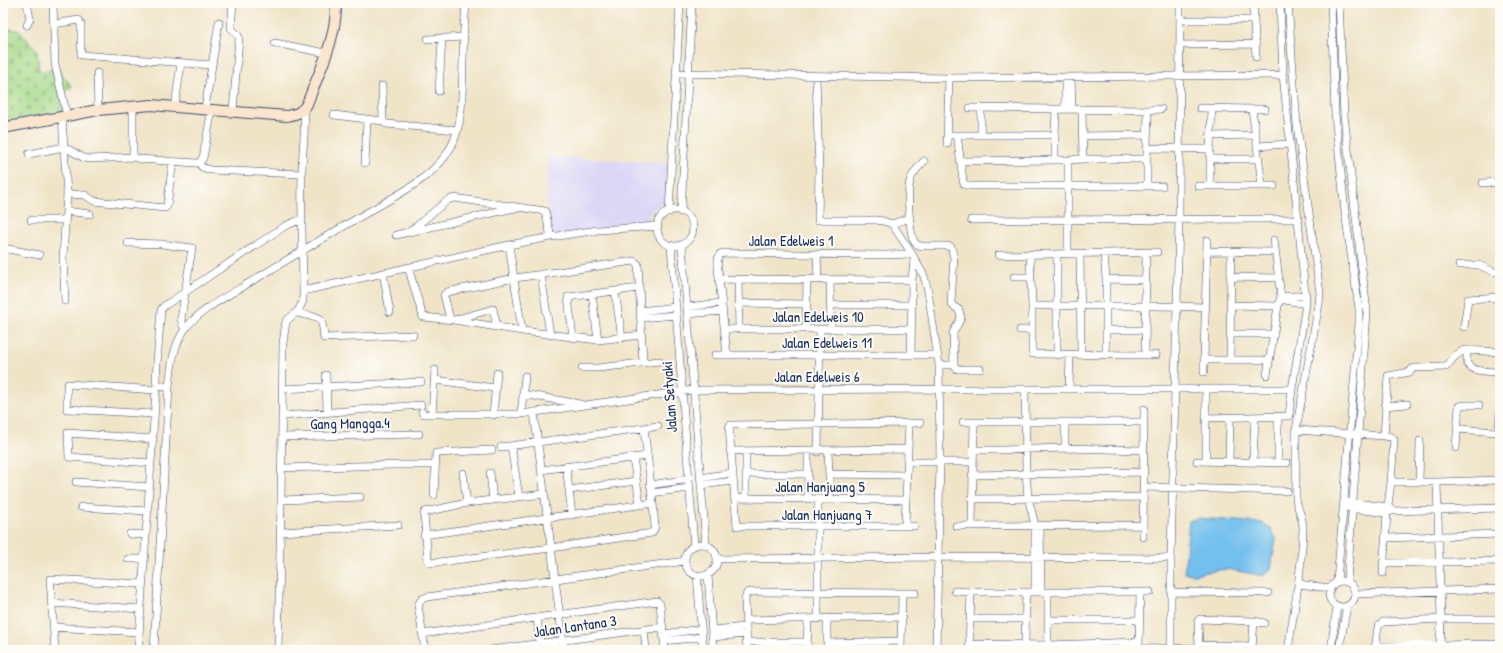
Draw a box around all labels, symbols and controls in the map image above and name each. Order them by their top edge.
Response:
street label: Jalan Edelweis 1 [749,230,833,251]
street label: Jalan Edelweis 10 [772,306,864,327]
street label: Jalan Edelweis 11 [782,332,872,353]
street label: Jalan Setyaki [656,361,682,433]
street label: Jalan Edelweis 6 [774,366,860,387]
street label: Gang Mangga.4 [310,412,390,434]
street label: Jalan Hanjuang 5 [775,476,866,497]
street label: Jalan Hanjuang 7 [782,504,872,525]
street label: Jalan Lantana 3 [532,610,618,642]

